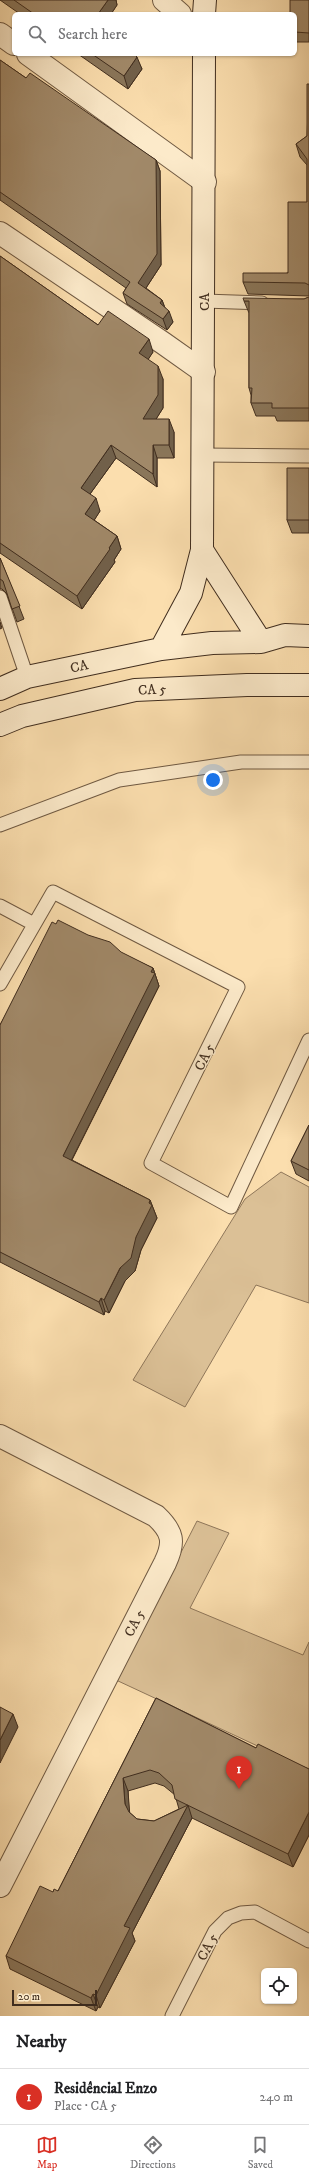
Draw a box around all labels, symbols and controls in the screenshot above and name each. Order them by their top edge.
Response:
search box [12,12,297,56]
icon: search [26,23,48,45]
text: Search here [58,25,127,44]
street label: CA [196,292,214,311]
street label: CA [68,656,91,678]
street label: CA 5 [138,680,167,700]
your location [203,770,223,790]
street label: CA 5 [191,1041,219,1074]
street label: CA 5 [120,1607,149,1640]
pin: 1 [226,1756,252,1789]
street label: CA 5 [193,1931,222,1964]
map controls [261,1968,297,2004]
button: locate [261,1968,297,2004]
scale bar [12,1988,97,2007]
text: 20 m [18,1990,40,2004]
text: Nearby [16,2031,66,2053]
text: Residêncial Enzo [54,2079,157,2098]
text: 1 [27,2089,31,2105]
text: 240 m [260,2089,293,2105]
text: Place · CA 5 [54,2098,117,2114]
tab: Map [36,2134,58,2172]
tab: Directions [130,2134,176,2172]
tab: Saved [248,2134,273,2172]

